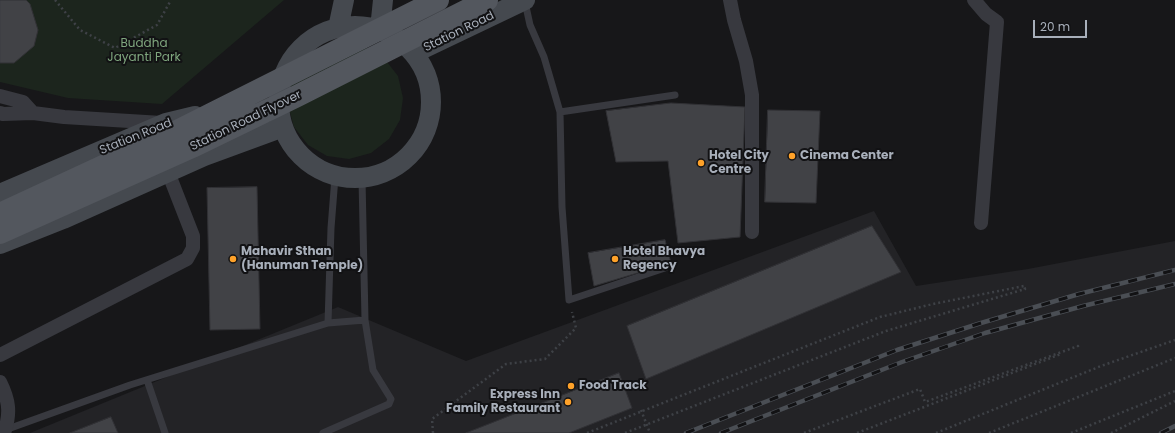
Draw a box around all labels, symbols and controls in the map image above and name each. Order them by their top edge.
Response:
street label: Station Road [421,9,497,55]
scale bar [1035,12,1089,38]
text: 20 m [1040,18,1070,35]
park label: Buddha Jayanti Park [107,37,181,65]
street label: Station Road Flyover [188,88,304,154]
street label: Station Road [98,116,174,158]
place label: Hotel City Centre [709,149,769,177]
place label: Cinema Center [800,149,894,163]
marker: Cinema Center [787,151,797,161]
marker: Hotel City Centre [696,158,706,168]
place label: Mahavir Sthan (Hanuman Temple) [241,245,363,273]
place label: Hotel Bhavya Regency [623,245,705,273]
marker: Mahavir Sthan (Hanuman Temple) [228,254,238,264]
marker: Hotel Bhavya Regency [610,254,620,264]
place label: Food Track [579,379,647,393]
marker: Food Track [566,381,576,391]
place label: Express Inn Family Restaurant [446,388,560,416]
marker: Express Inn Family Restaurant [563,397,573,407]

